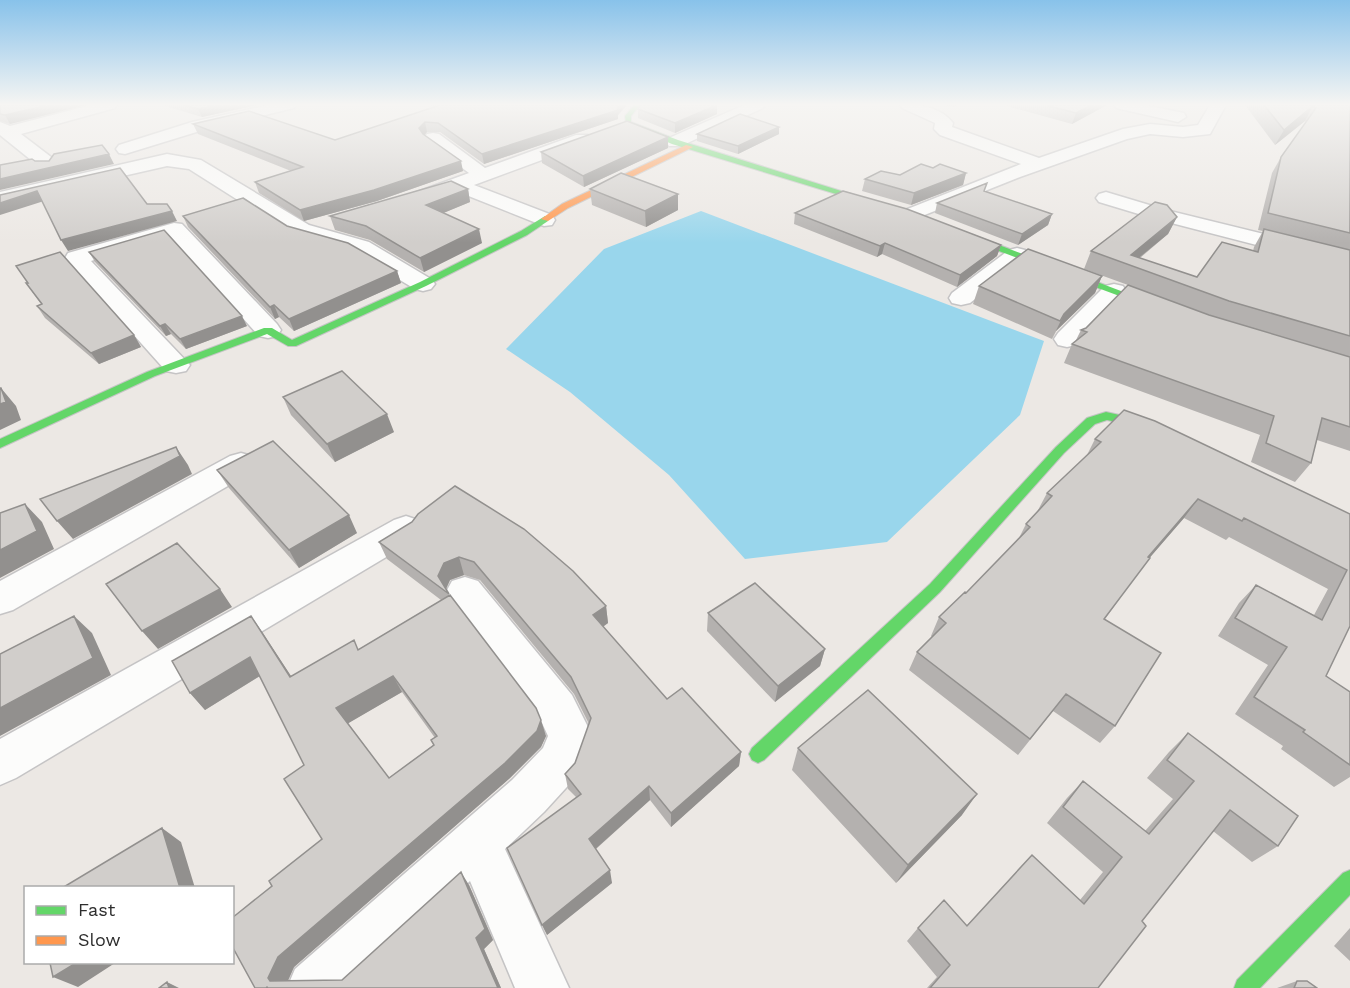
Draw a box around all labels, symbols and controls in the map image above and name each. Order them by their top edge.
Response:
legend [24,886,234,964]
text: Fast [78,899,116,920]
text: Slow [78,929,121,950]

